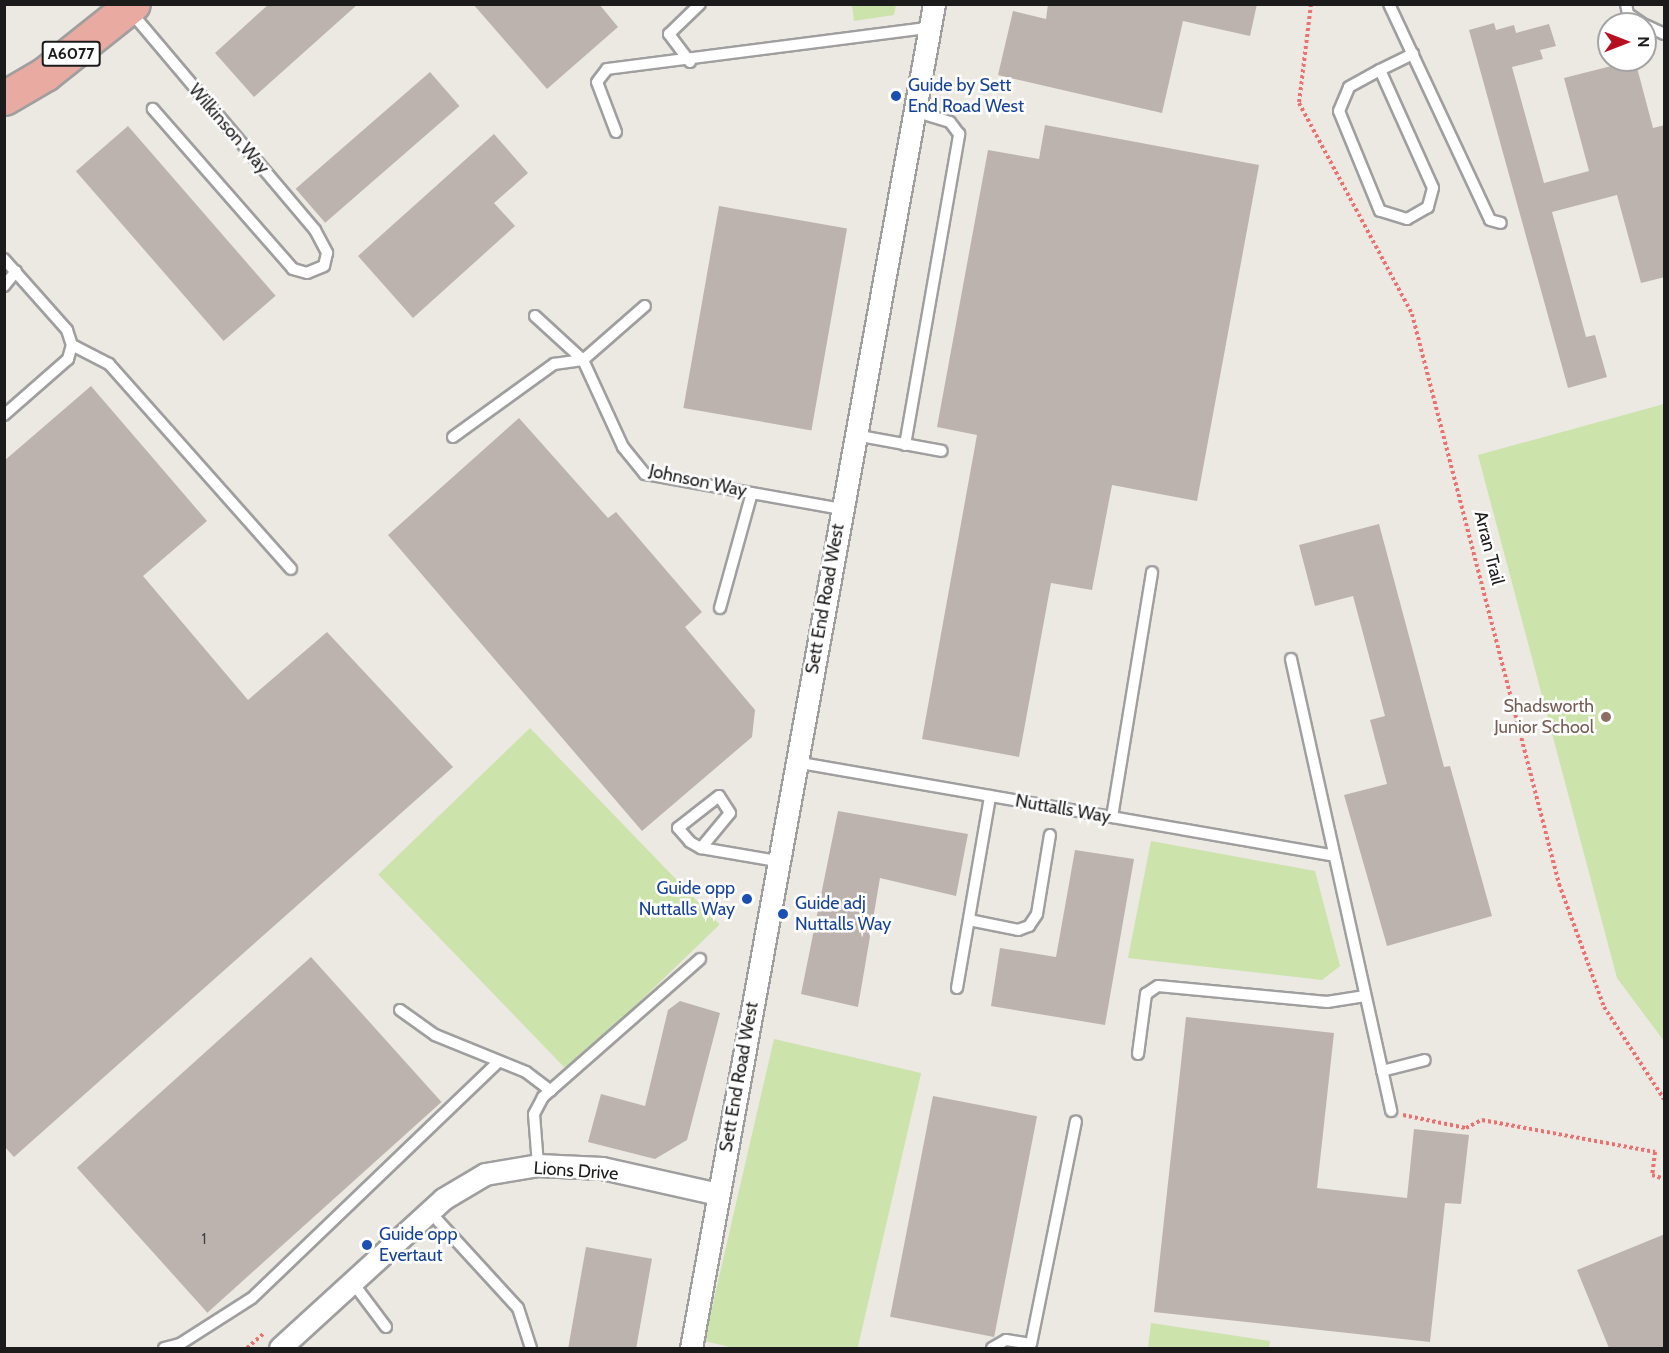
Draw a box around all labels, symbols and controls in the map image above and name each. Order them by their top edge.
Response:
north arrow [1597,12,1657,72]
text: N [1634,36,1653,48]
road number: A6077 [41,41,101,67]
place label: Guide by Sett End Road West [908,75,1024,118]
street label: Wilkinson Way [184,80,274,178]
marker: Guide by Sett End Road West [889,89,903,103]
street label: Johnson Way [647,460,749,502]
street label: Arran Trail [1469,509,1509,587]
street label: Sett End Road West [801,522,849,676]
place label: Shadsworth Junior School [1494,696,1594,738]
marker: Shadsworth Junior School [1599,710,1613,724]
street label: Nuttalls Way [1014,790,1112,828]
place label: Guide opp Nuttalls Way [639,878,735,920]
marker: Guide opp Nuttalls Way [740,892,754,906]
place label: Guide adj Nuttalls Way [795,893,891,936]
marker: Guide adj Nuttalls Way [776,907,790,921]
street label: Sett End Road West [715,1000,763,1154]
street label: Lions Drive [533,1157,619,1185]
place label: Guide opp Evertaut [379,1224,457,1266]
house number: 1 [202,1231,206,1249]
marker: Guide opp Evertaut [360,1238,374,1252]

